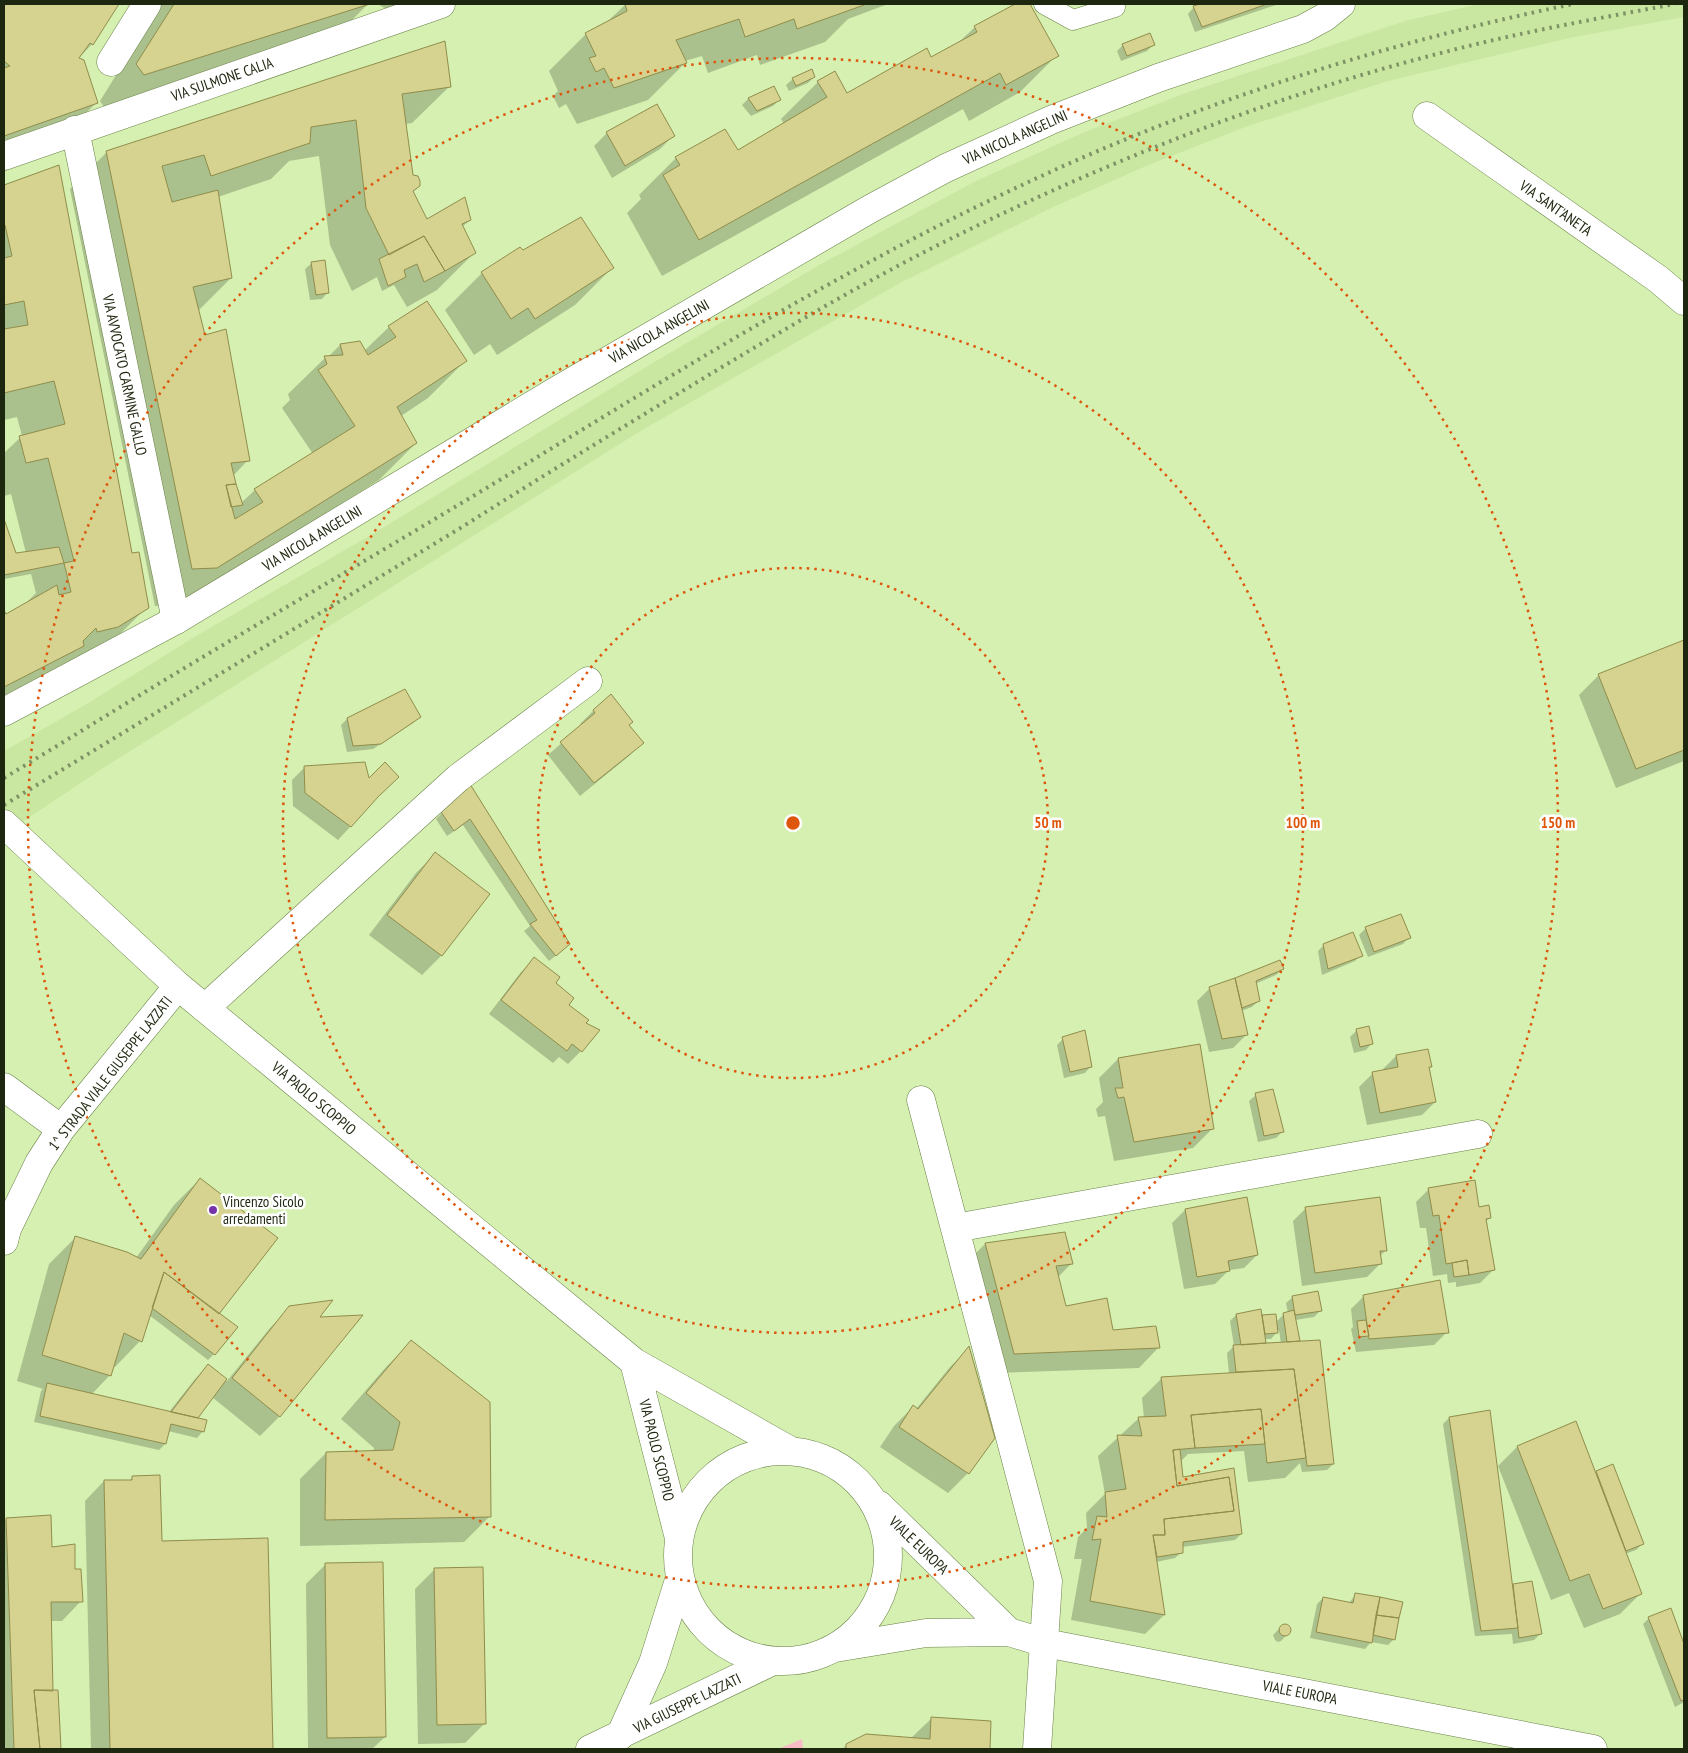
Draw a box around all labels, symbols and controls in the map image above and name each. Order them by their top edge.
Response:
street label: VIA SULMONE CALIA [168,52,276,106]
street label: VIA NICOLA ANGELINI [959,105,1070,169]
street label: VIA SANT'ANETA [1515,175,1597,240]
street label: VIA AVVOCATO CARMINE GALLO [98,292,151,457]
street label: VIA NICOLA ANGELINI [605,295,712,368]
street label: VIA NICOLA ANGELINI [258,501,365,576]
text: 50 m [1034,813,1062,832]
text: 100 m [1286,813,1320,832]
text: 150 m [1541,813,1575,832]
centre of rings [784,814,802,832]
street label: 1^ STRADA VIALE GIUSEPPE LAZZATI [44,992,176,1154]
street label: VIA PAOLO SCOPPIO [267,1057,360,1139]
place label: Vincenzo Sicolo arredamenti [222,1192,304,1228]
marker: Vincenzo Sicolo arredamenti [207,1204,219,1216]
street label: VIA PAOLO SCOPPIO [635,1396,679,1503]
street label: VIALE EUROPA [884,1511,953,1579]
street label: VIA GIUSEPPE LAZZATI [629,1669,744,1738]
street label: VIALE EUROPA [1260,1675,1340,1709]

